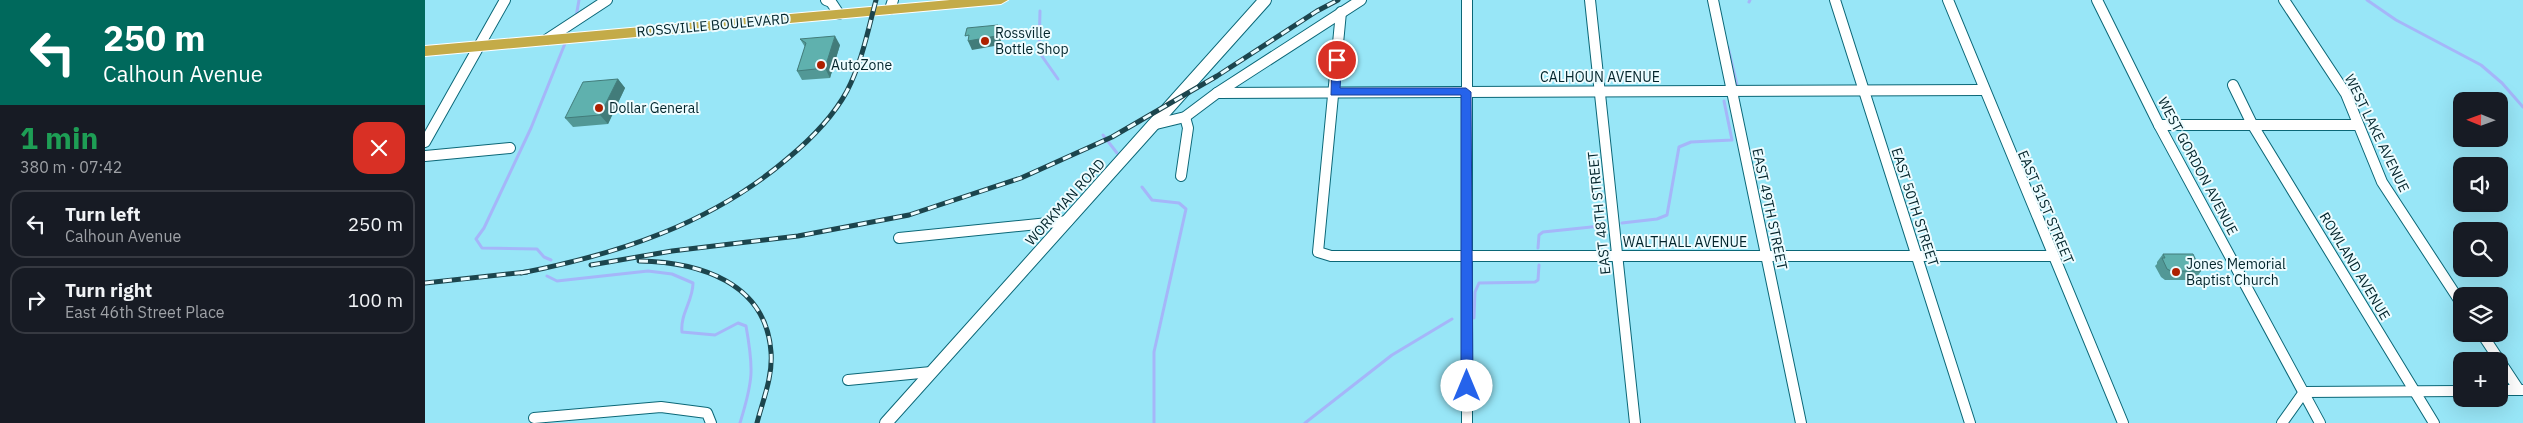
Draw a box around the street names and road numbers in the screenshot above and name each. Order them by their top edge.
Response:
street label: ROSSVILLE BOULEVARD [636,9,790,41]
street label: CALHOUN AVENUE [1540,68,1660,86]
street label: WEST LAKE AVENUE [2341,71,2413,195]
street label: WEST GORDON AVENUE [2154,94,2242,238]
street label: EAST 50TH STREET [1887,145,1943,269]
street label: EAST 49TH STREET [1748,147,1792,271]
street label: EAST 51ST STREET [2014,147,2078,267]
street label: EAST 48TH STREET [1584,151,1614,275]
street label: WORKMAN ROAD [1021,155,1109,249]
street label: ROWLAND AVENUE [2316,209,2394,323]
street label: WALTHALL AVENUE [1623,233,1747,251]

